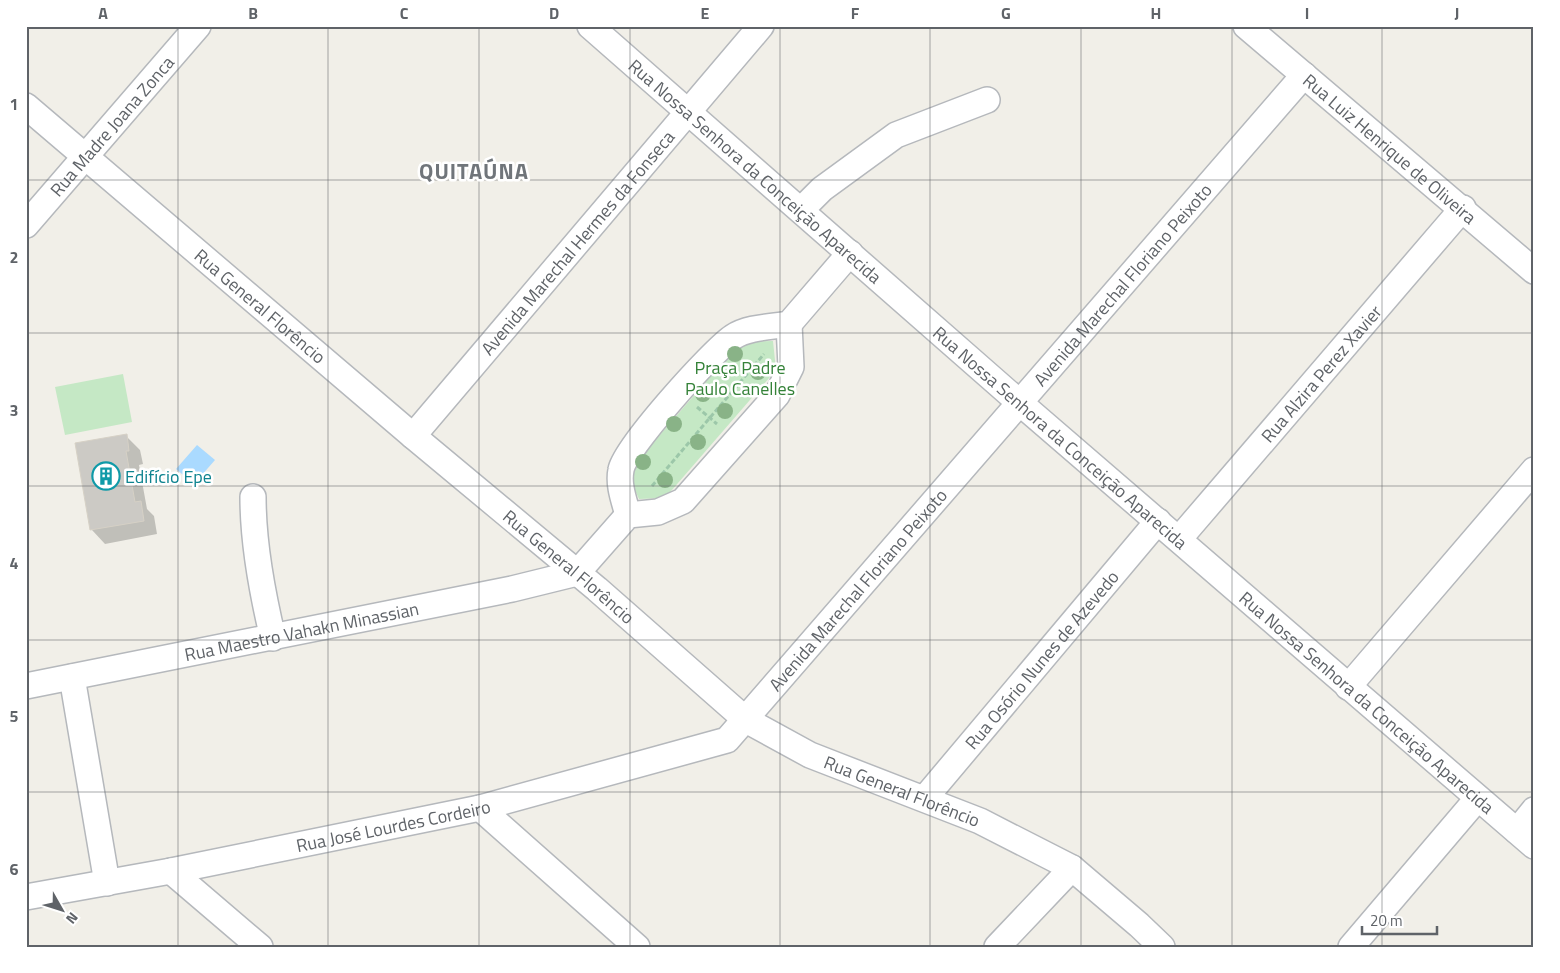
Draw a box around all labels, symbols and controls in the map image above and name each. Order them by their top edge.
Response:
text: A [98,1,108,25]
text: B [248,1,258,25]
text: C [400,1,409,25]
text: D [549,1,559,25]
text: E [701,1,710,25]
text: F [851,1,860,25]
text: G [1001,1,1011,25]
text: H [1151,1,1161,25]
text: I [1305,1,1309,25]
text: J [1455,1,1459,25]
street label: Rua Madre Joana Zonca [43,50,180,202]
street label: Rua Nossa Senhora da Conceição Aparecida [623,52,888,290]
street label: Rua Luiz Henrique de Oliveira [1297,67,1483,230]
text: 1 [10,92,18,116]
street label: Avenida Marechal Hermes da Fonseca [474,124,681,361]
district label: QUITAÚNA [419,154,529,188]
street label: Avenida Marechal Floriano Peixoto [1027,177,1218,392]
street label: Rua General Florêncio [189,242,332,370]
text: 2 [10,245,18,269]
street label: Rua Alzira Perez Xavier [1254,299,1388,448]
street label: Rua Nossa Senhora da Conceição Aparecida [927,319,1194,555]
park label: Praça Padre Paulo Canelles [685,354,795,402]
text: 3 [10,398,18,422]
building icon: Edifício Epe [91,461,121,491]
place label: Edifício Epe [125,463,212,490]
street label: Avenida Marechal Floriano Peixoto [762,482,953,697]
street label: Rua General Florêncio [497,503,641,630]
text: 4 [10,551,19,575]
street label: Rua Osório Nunes de Azevedo [958,564,1125,755]
street label: Rua Nossa Senhora da Conceição Aparecida [1234,584,1501,820]
street label: Rua Maestro Vahakn Minassian [182,594,421,668]
text: 5 [10,704,19,728]
street label: Rua General Florêncio [820,748,984,833]
street label: Rua José Lourdes Cordeiro [294,792,493,859]
text: 6 [10,857,19,881]
north arrow [38,886,88,936]
scale bar [1362,903,1438,935]
text: N [61,908,84,929]
text: 20 m [1370,909,1403,932]

